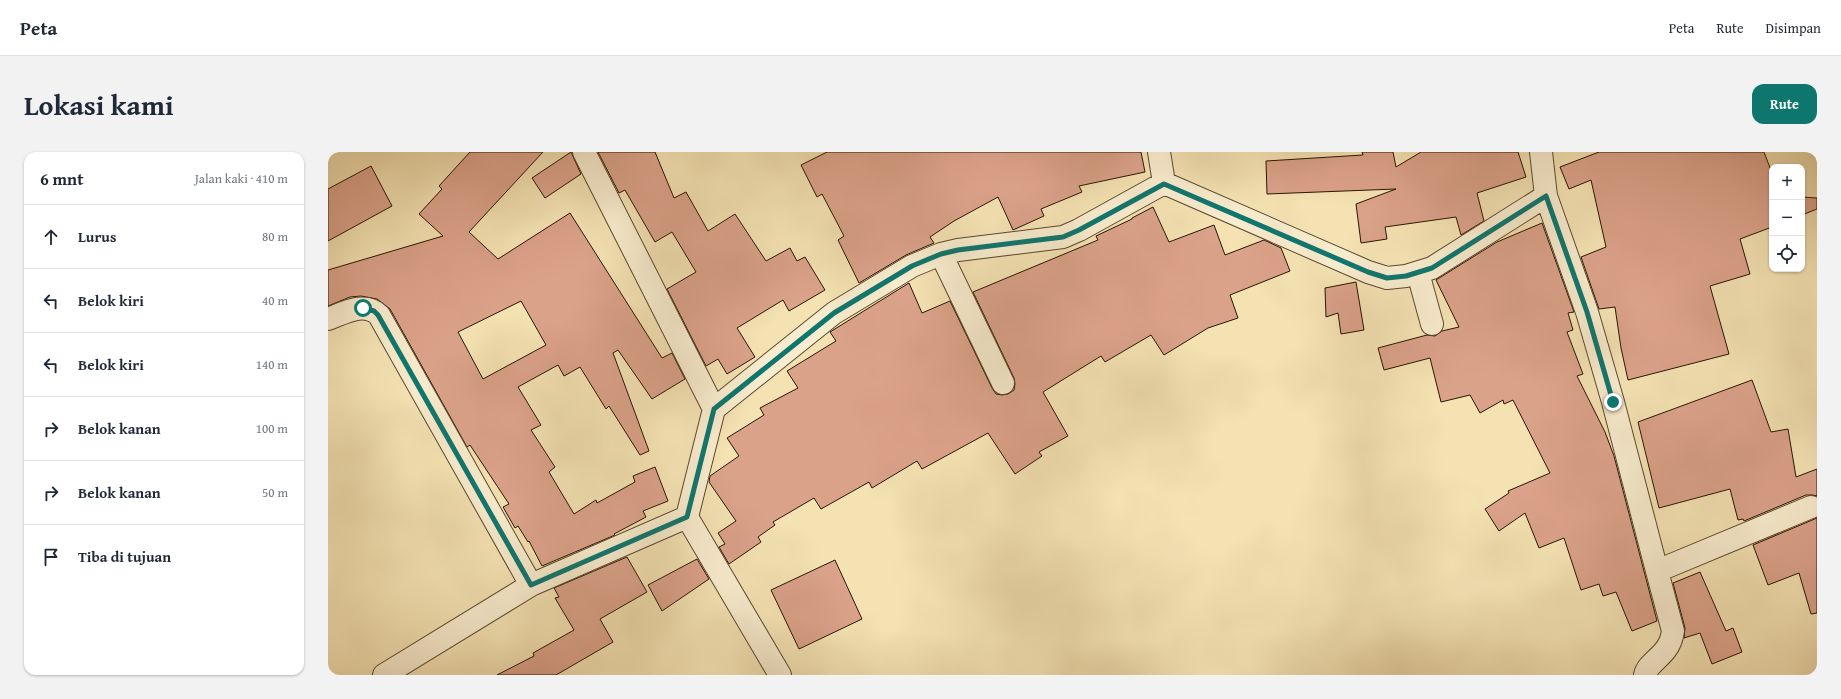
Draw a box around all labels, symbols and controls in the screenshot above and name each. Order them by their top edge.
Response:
text: Peta [20,14,57,42]
text: Peta [1669,18,1694,38]
text: Rute [1716,18,1744,38]
text: Disimpan [1766,18,1821,38]
text: Lokasi kami [24,84,174,125]
button: Rute [1752,84,1817,124]
map controls [1769,164,1805,272]
button: + [1769,164,1805,200]
text: 6 mnt [40,166,84,191]
text: Jalan kaki · 410 m [195,169,288,188]
button: − [1769,200,1805,236]
icon: ahead [40,226,62,248]
text: Lurus [78,226,116,247]
text: 80 m [262,227,288,246]
button: locate [1769,236,1805,272]
icon: left [40,290,62,312]
text: Belok kiri [78,290,144,311]
text: 40 m [262,291,288,310]
route start [354,299,372,317]
icon: left [40,354,62,376]
text: Belok kiri [78,354,144,375]
text: 140 m [256,355,288,374]
route end [1604,393,1622,411]
icon: right [40,418,62,440]
text: Belok kanan [78,418,161,439]
text: 100 m [256,419,288,438]
icon: right [40,482,62,504]
text: Belok kanan [78,482,161,503]
text: 50 m [262,483,288,502]
icon: arrive [40,546,62,568]
text: Tiba di tujuan [78,546,171,567]

